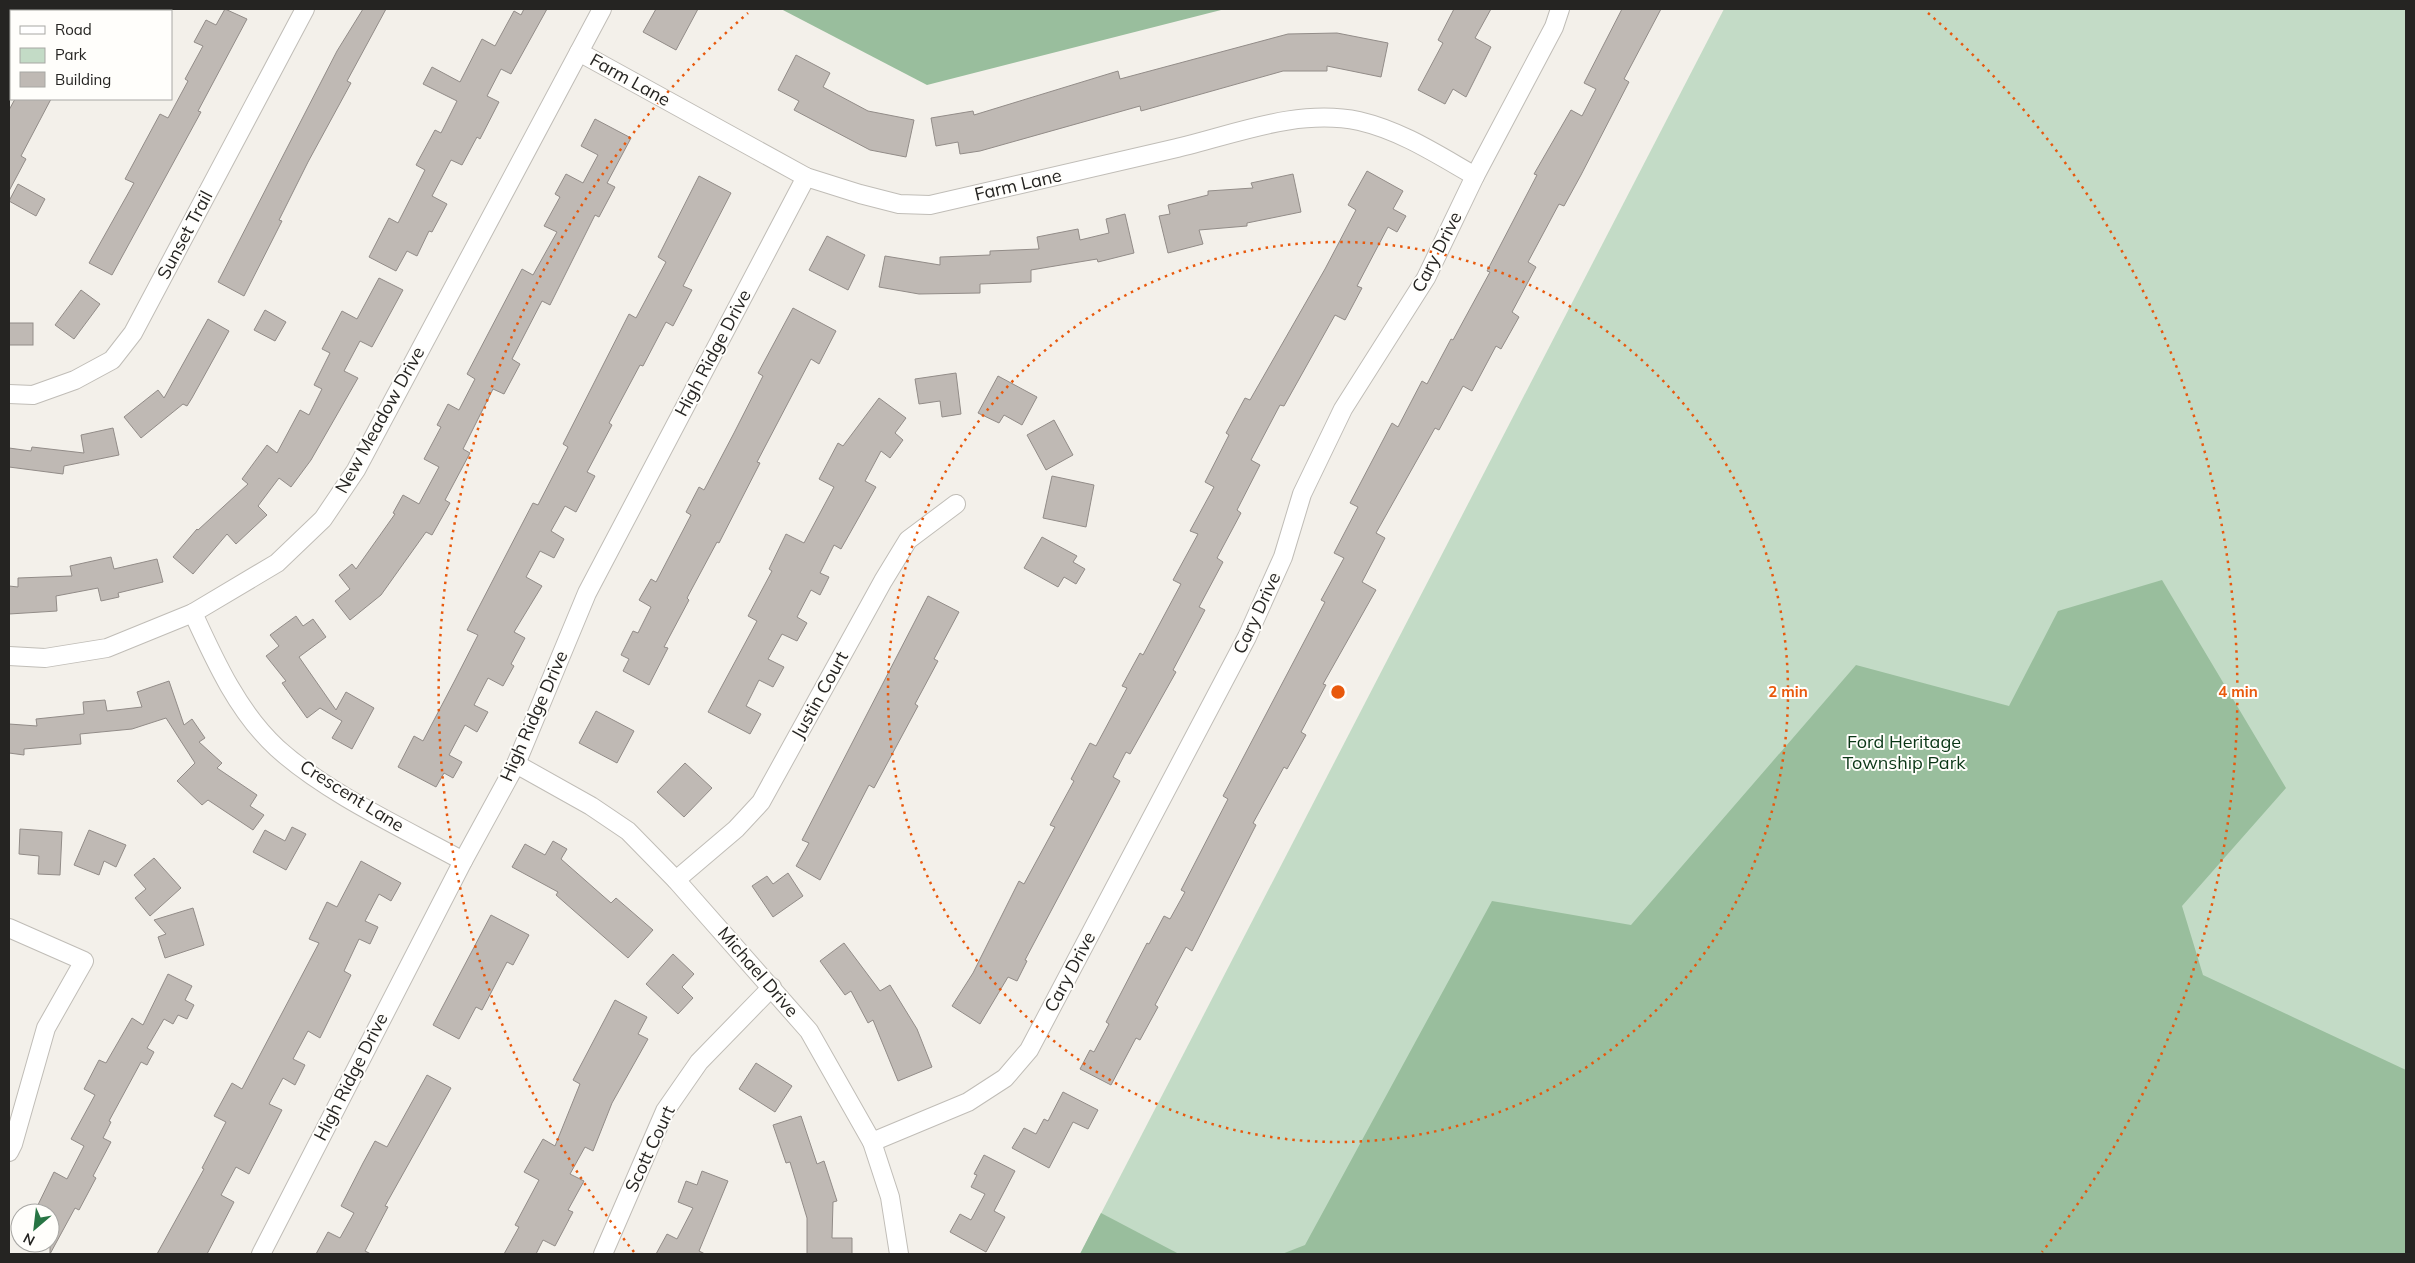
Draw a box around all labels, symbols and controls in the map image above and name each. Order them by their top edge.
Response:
legend [10,10,172,100]
text: Road [55,20,92,39]
text: Park [55,45,87,64]
street label: Farm Lane [586,48,675,111]
text: Building [55,70,111,89]
street label: Farm Lane [972,163,1064,206]
street label: Sunset Trail [152,186,218,283]
street label: Cary Drive [1406,208,1467,296]
street label: High Ridge Drive [669,285,756,420]
street label: New Meadow Drive [330,342,429,497]
street label: Cary Drive [1228,568,1285,657]
street label: High Ridge Drive [494,647,573,785]
street label: Justin Court [786,647,853,743]
text: 2 min [1768,682,1808,701]
text: 4 min [2218,682,2258,701]
centre of rings [1329,683,1347,701]
park label: Ford Heritage Township Park [1843,730,1966,774]
street label: Crescent Lane [296,754,409,837]
street label: Michael Drive [713,922,804,1022]
street label: Cary Drive [1039,928,1100,1016]
street label: High Ridge Drive [308,1009,393,1145]
street label: Scott Court [620,1102,680,1196]
north arrow [10,1203,60,1253]
text: N [20,1229,38,1250]

